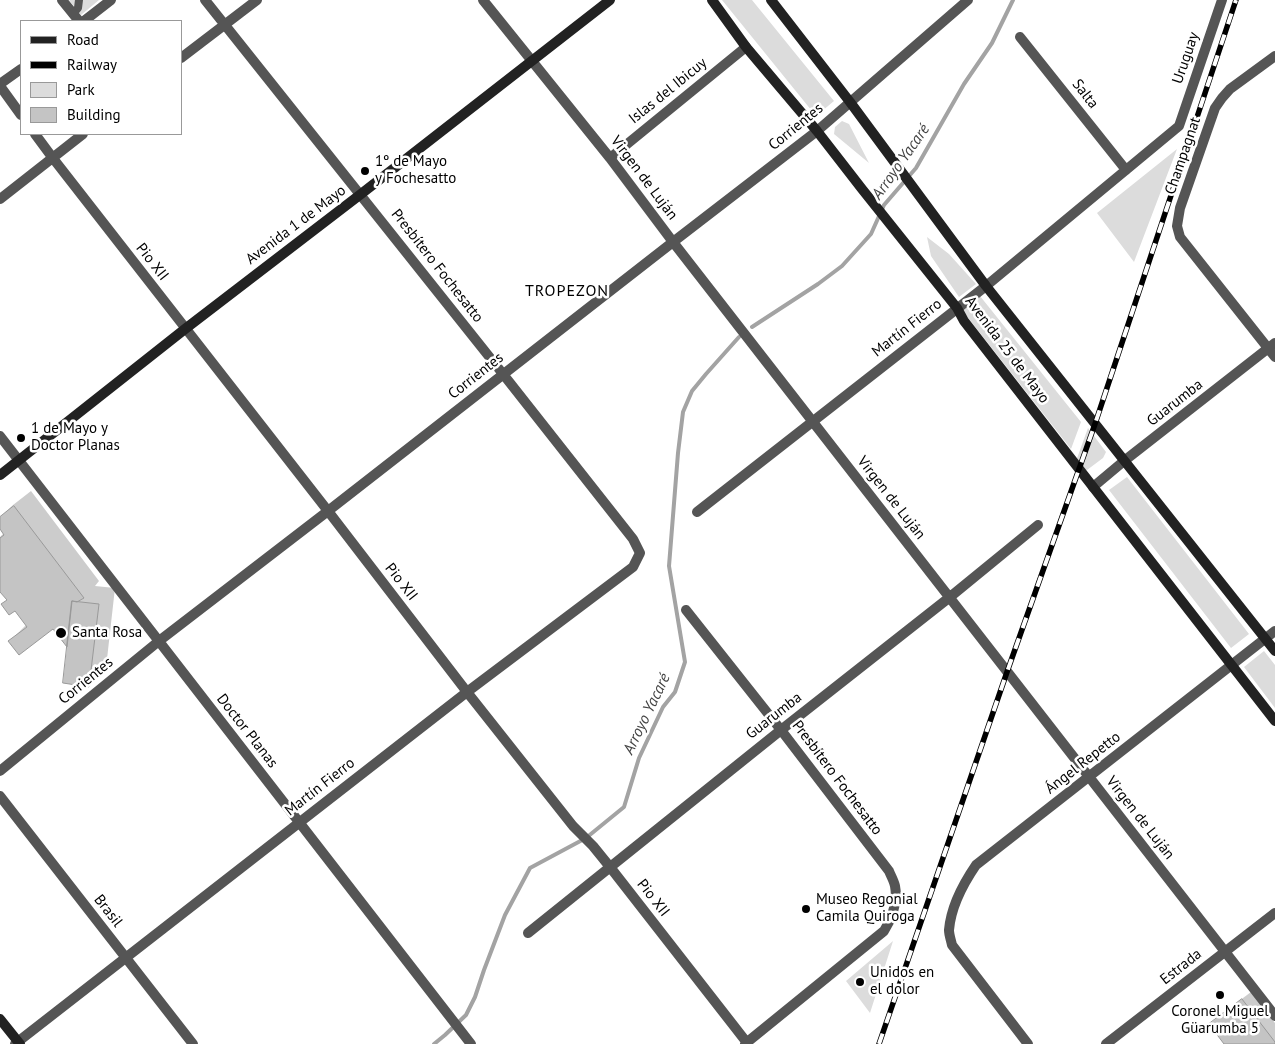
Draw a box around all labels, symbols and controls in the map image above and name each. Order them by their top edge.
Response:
legend [20,20,182,135]
text: Road [67,30,99,49]
street label: Uruguay [1169,30,1203,86]
street label: Islas del Ibicuy [625,54,711,128]
text: Railway [67,55,117,74]
street label: Salta [1068,76,1102,112]
text: Park [67,80,95,99]
street label: Corrientes [765,100,827,154]
text: Building [67,105,121,124]
street label: Champagnat [1161,115,1205,197]
water label: Arroyo Yacaré [868,121,934,203]
street label: Virgen de Luján [607,132,681,224]
place label: 1º de Mayo y Fochesatto [375,153,456,188]
marker: 1º de Mayo y Fochesatto [359,165,371,177]
street label: Avenida 1 de Mayo [242,181,350,269]
street label: Presbítero Fochesatto [387,206,487,326]
street label: Pio XII [132,240,172,284]
district label: TROPEZON [524,281,610,301]
street label: Avenida 25 de Mayo [961,293,1053,407]
street label: Martín Fierro [868,295,946,361]
street label: Corrientes [445,349,507,403]
street label: Guarumba [1144,376,1206,430]
place label: 1 de Mayo y Doctor Planas [31,420,120,455]
marker: 1 de Mayo y Doctor Planas [15,432,27,444]
street label: Virgen de Luján [853,453,929,543]
street label: Pio XII [381,560,421,604]
place label: Santa Rosa [72,624,142,642]
marker: Santa Rosa [54,626,68,640]
street label: Corrientes [55,654,117,708]
water label: Arroyo Yacaré [619,670,675,758]
street label: Guarumba [743,689,805,743]
street label: Doctor Planas [213,690,281,772]
street label: Presbítero Fochesatto [788,717,886,839]
street label: Ángel Repetto [1042,728,1124,798]
street label: Martín Fierro [281,754,359,820]
street label: Virgen de Luján [1102,773,1178,863]
street label: Pio XII [633,876,673,920]
street label: Brasil [90,891,126,931]
place label: Museo Regonial Camila Quiroga [816,891,918,926]
marker: Museo Regonial Camila Quiroga [800,903,812,915]
street label: Estrada [1157,945,1205,989]
place label: Unidos en el dolor [870,964,934,999]
marker: Unidos en el dolor [854,976,866,988]
marker: Coronel Miguel Güarumba 5 [1214,989,1226,1001]
place label: Coronel Miguel Güarumba 5 [1171,1003,1269,1038]

